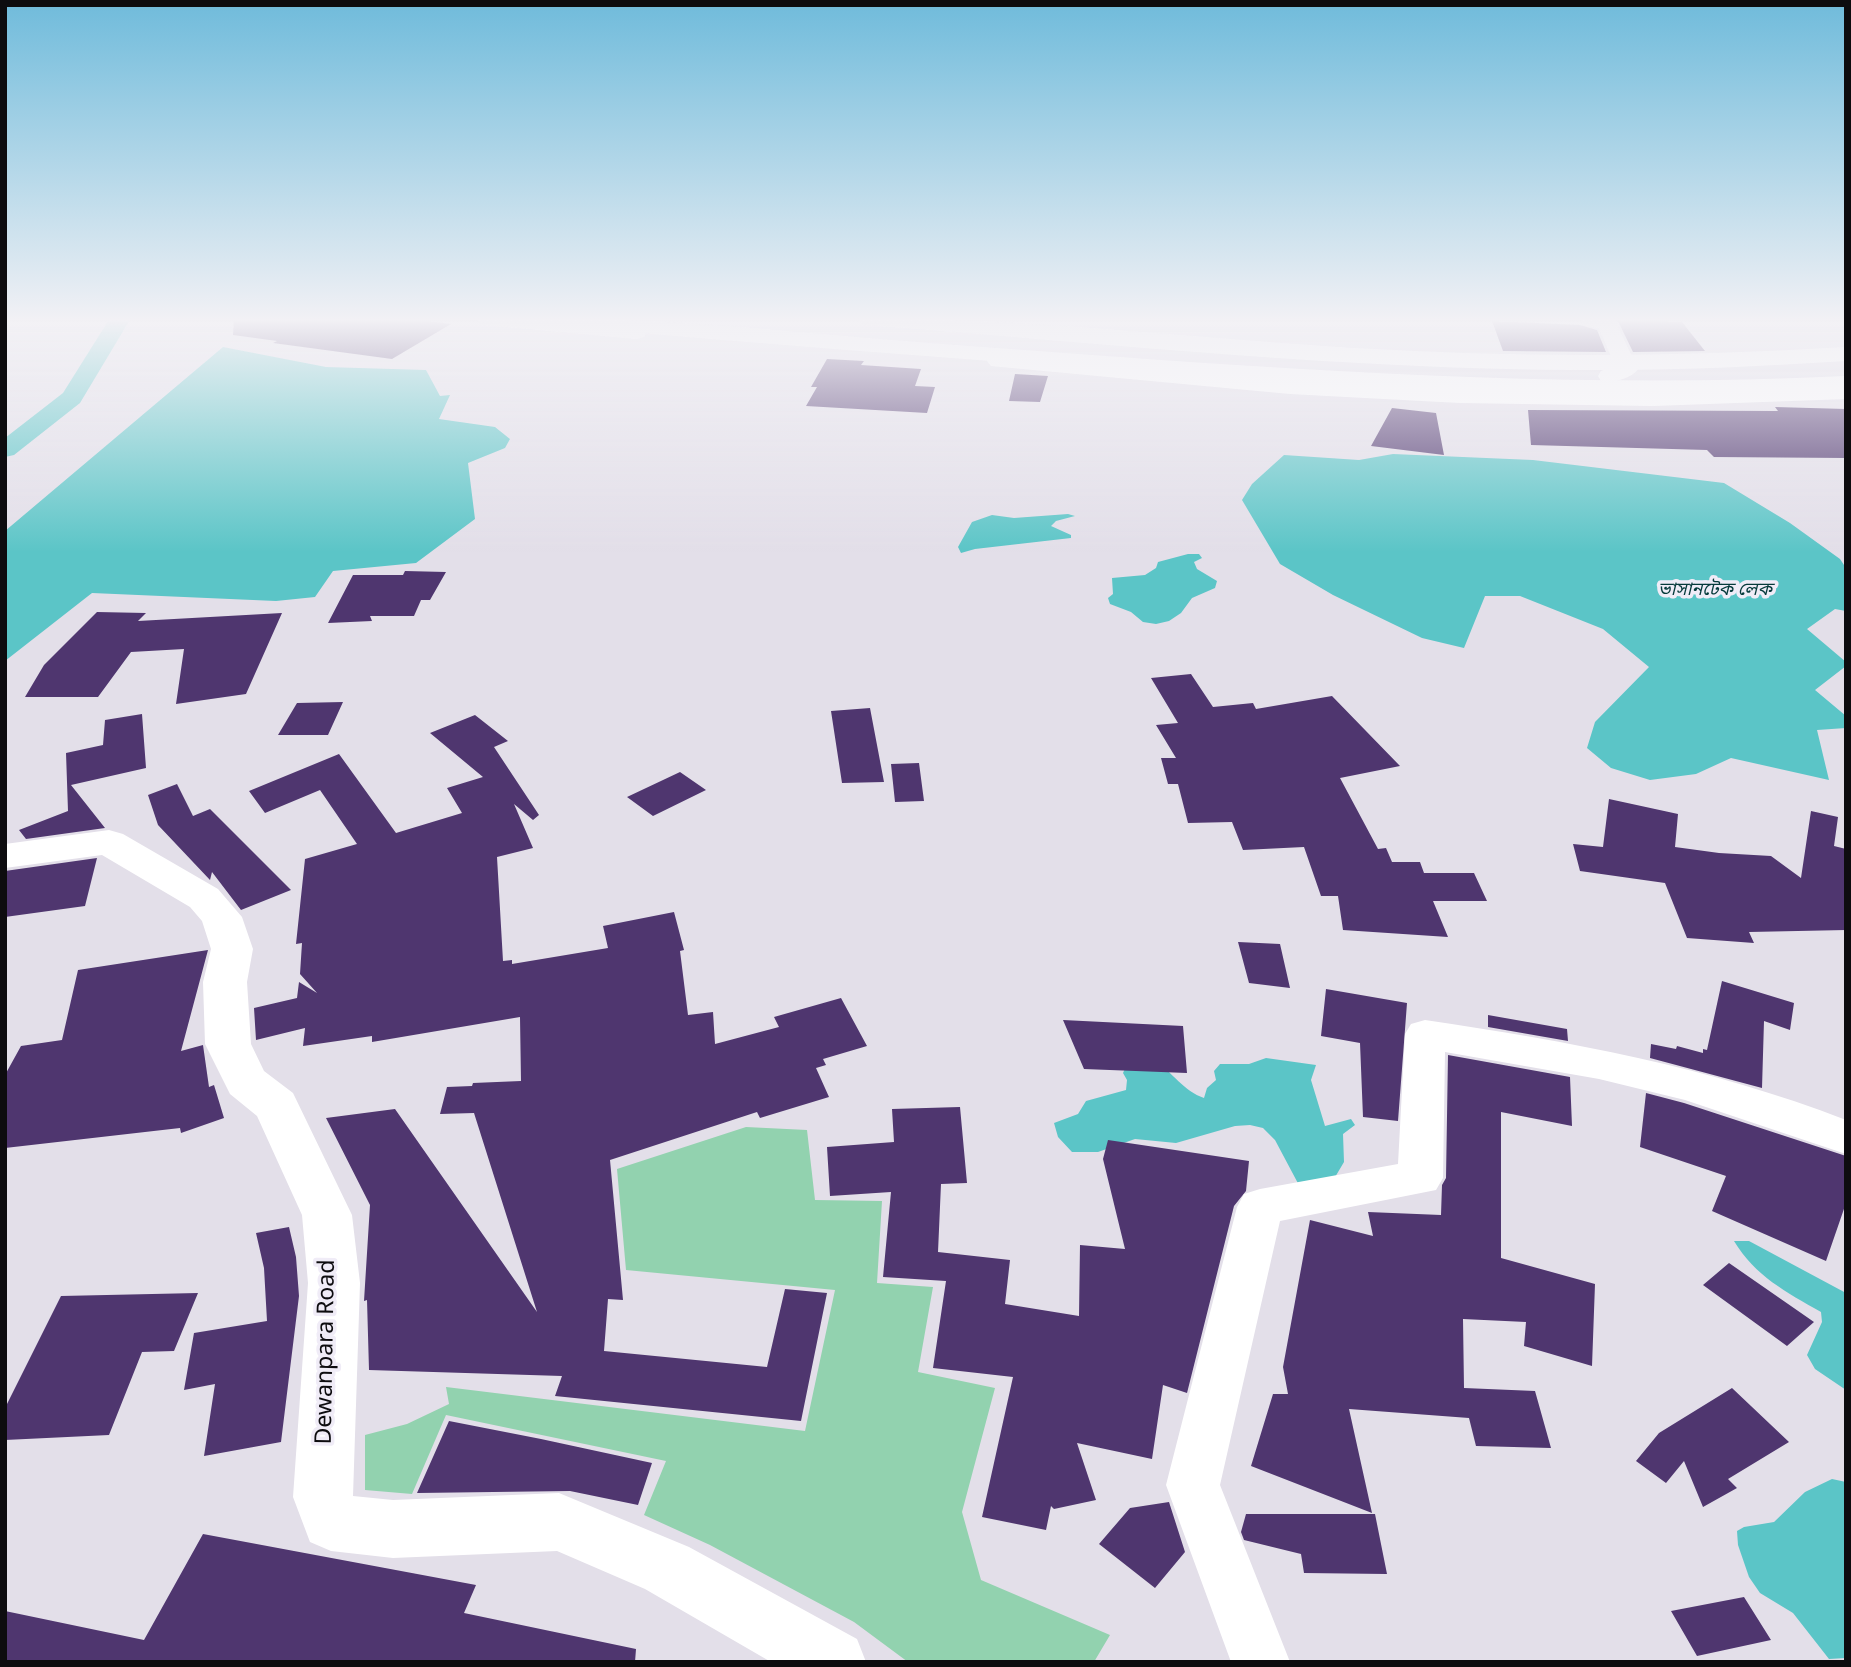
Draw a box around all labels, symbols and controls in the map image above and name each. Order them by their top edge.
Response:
water label: ভাসানটেক লেক [1658,581,1772,603]
street label: Dewanpara Road [313,1259,343,1445]

